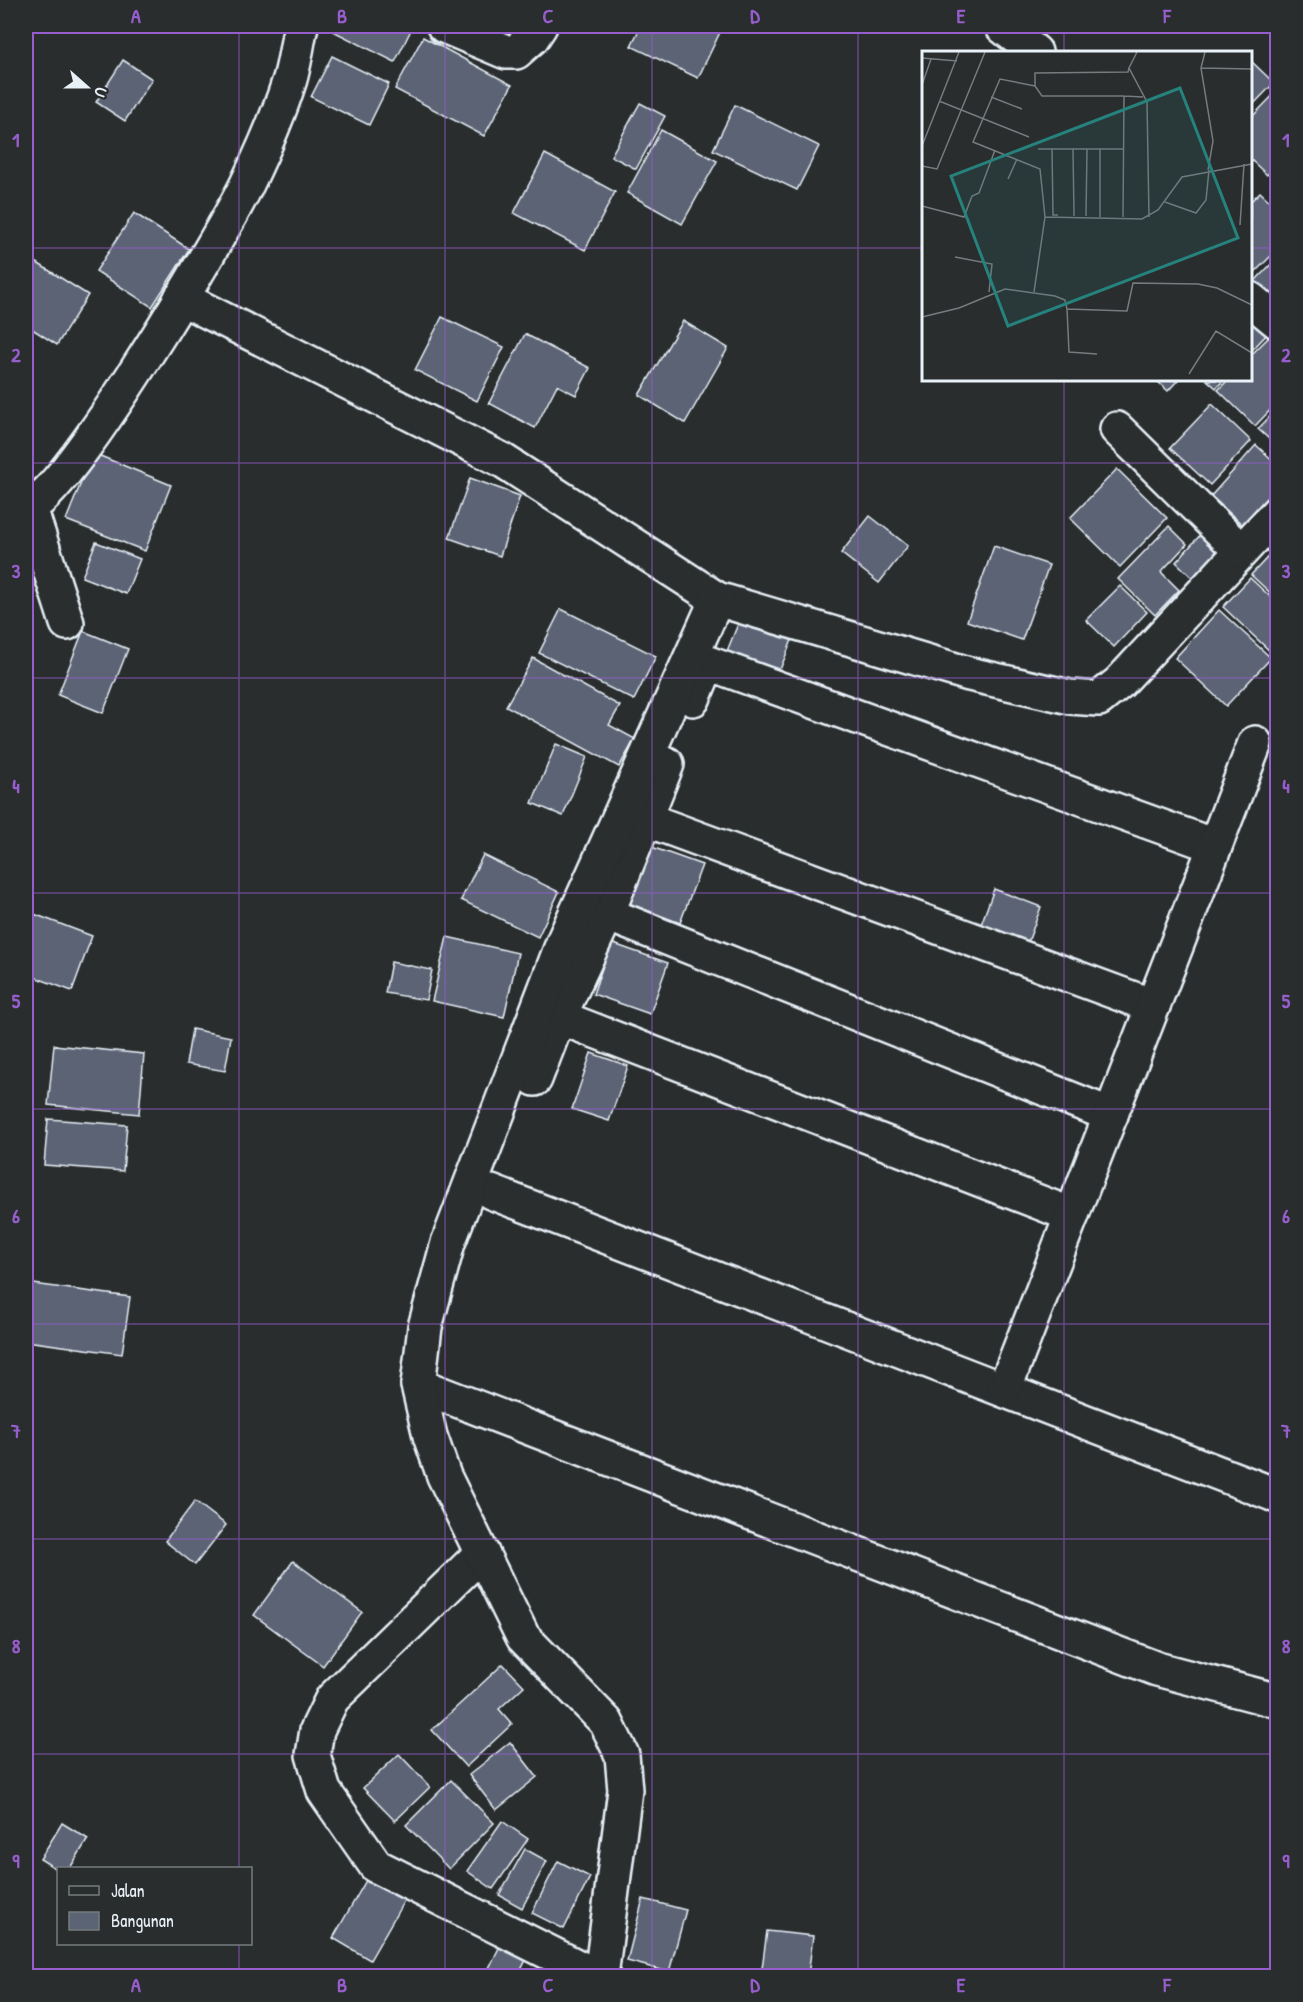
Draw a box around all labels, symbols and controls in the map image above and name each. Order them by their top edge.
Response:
text: A [131,2,141,29]
text: B [337,2,347,29]
text: C [543,2,554,29]
text: D [750,2,760,29]
text: E [957,2,966,29]
text: F [1162,2,1172,29]
inset map [922,51,1252,381]
north arrow [57,57,117,117]
text: U [89,84,113,101]
text: 1 [12,126,20,153]
text: 1 [1282,126,1290,153]
text: 2 [11,341,21,368]
text: 2 [1281,341,1291,368]
text: 3 [12,557,21,584]
text: 3 [1282,557,1291,584]
text: 4 [12,772,20,799]
text: 4 [1282,772,1290,799]
text: 5 [12,987,21,1014]
text: 5 [1282,987,1291,1014]
text: 6 [12,1202,20,1229]
text: 6 [1282,1202,1290,1229]
text: 7 [10,1417,21,1444]
text: 7 [1280,1417,1291,1444]
text: 8 [12,1632,21,1659]
text: 8 [1282,1632,1291,1659]
text: 9 [12,1847,20,1874]
text: 9 [1282,1847,1290,1874]
legend [57,1867,252,1945]
text: Jalan [111,1878,145,1903]
text: Bangunan [111,1908,174,1933]
text: A [131,1971,141,1998]
text: B [337,1971,347,1998]
text: C [543,1971,554,1998]
text: D [750,1971,760,1998]
text: E [957,1971,966,1998]
text: F [1162,1971,1172,1998]

